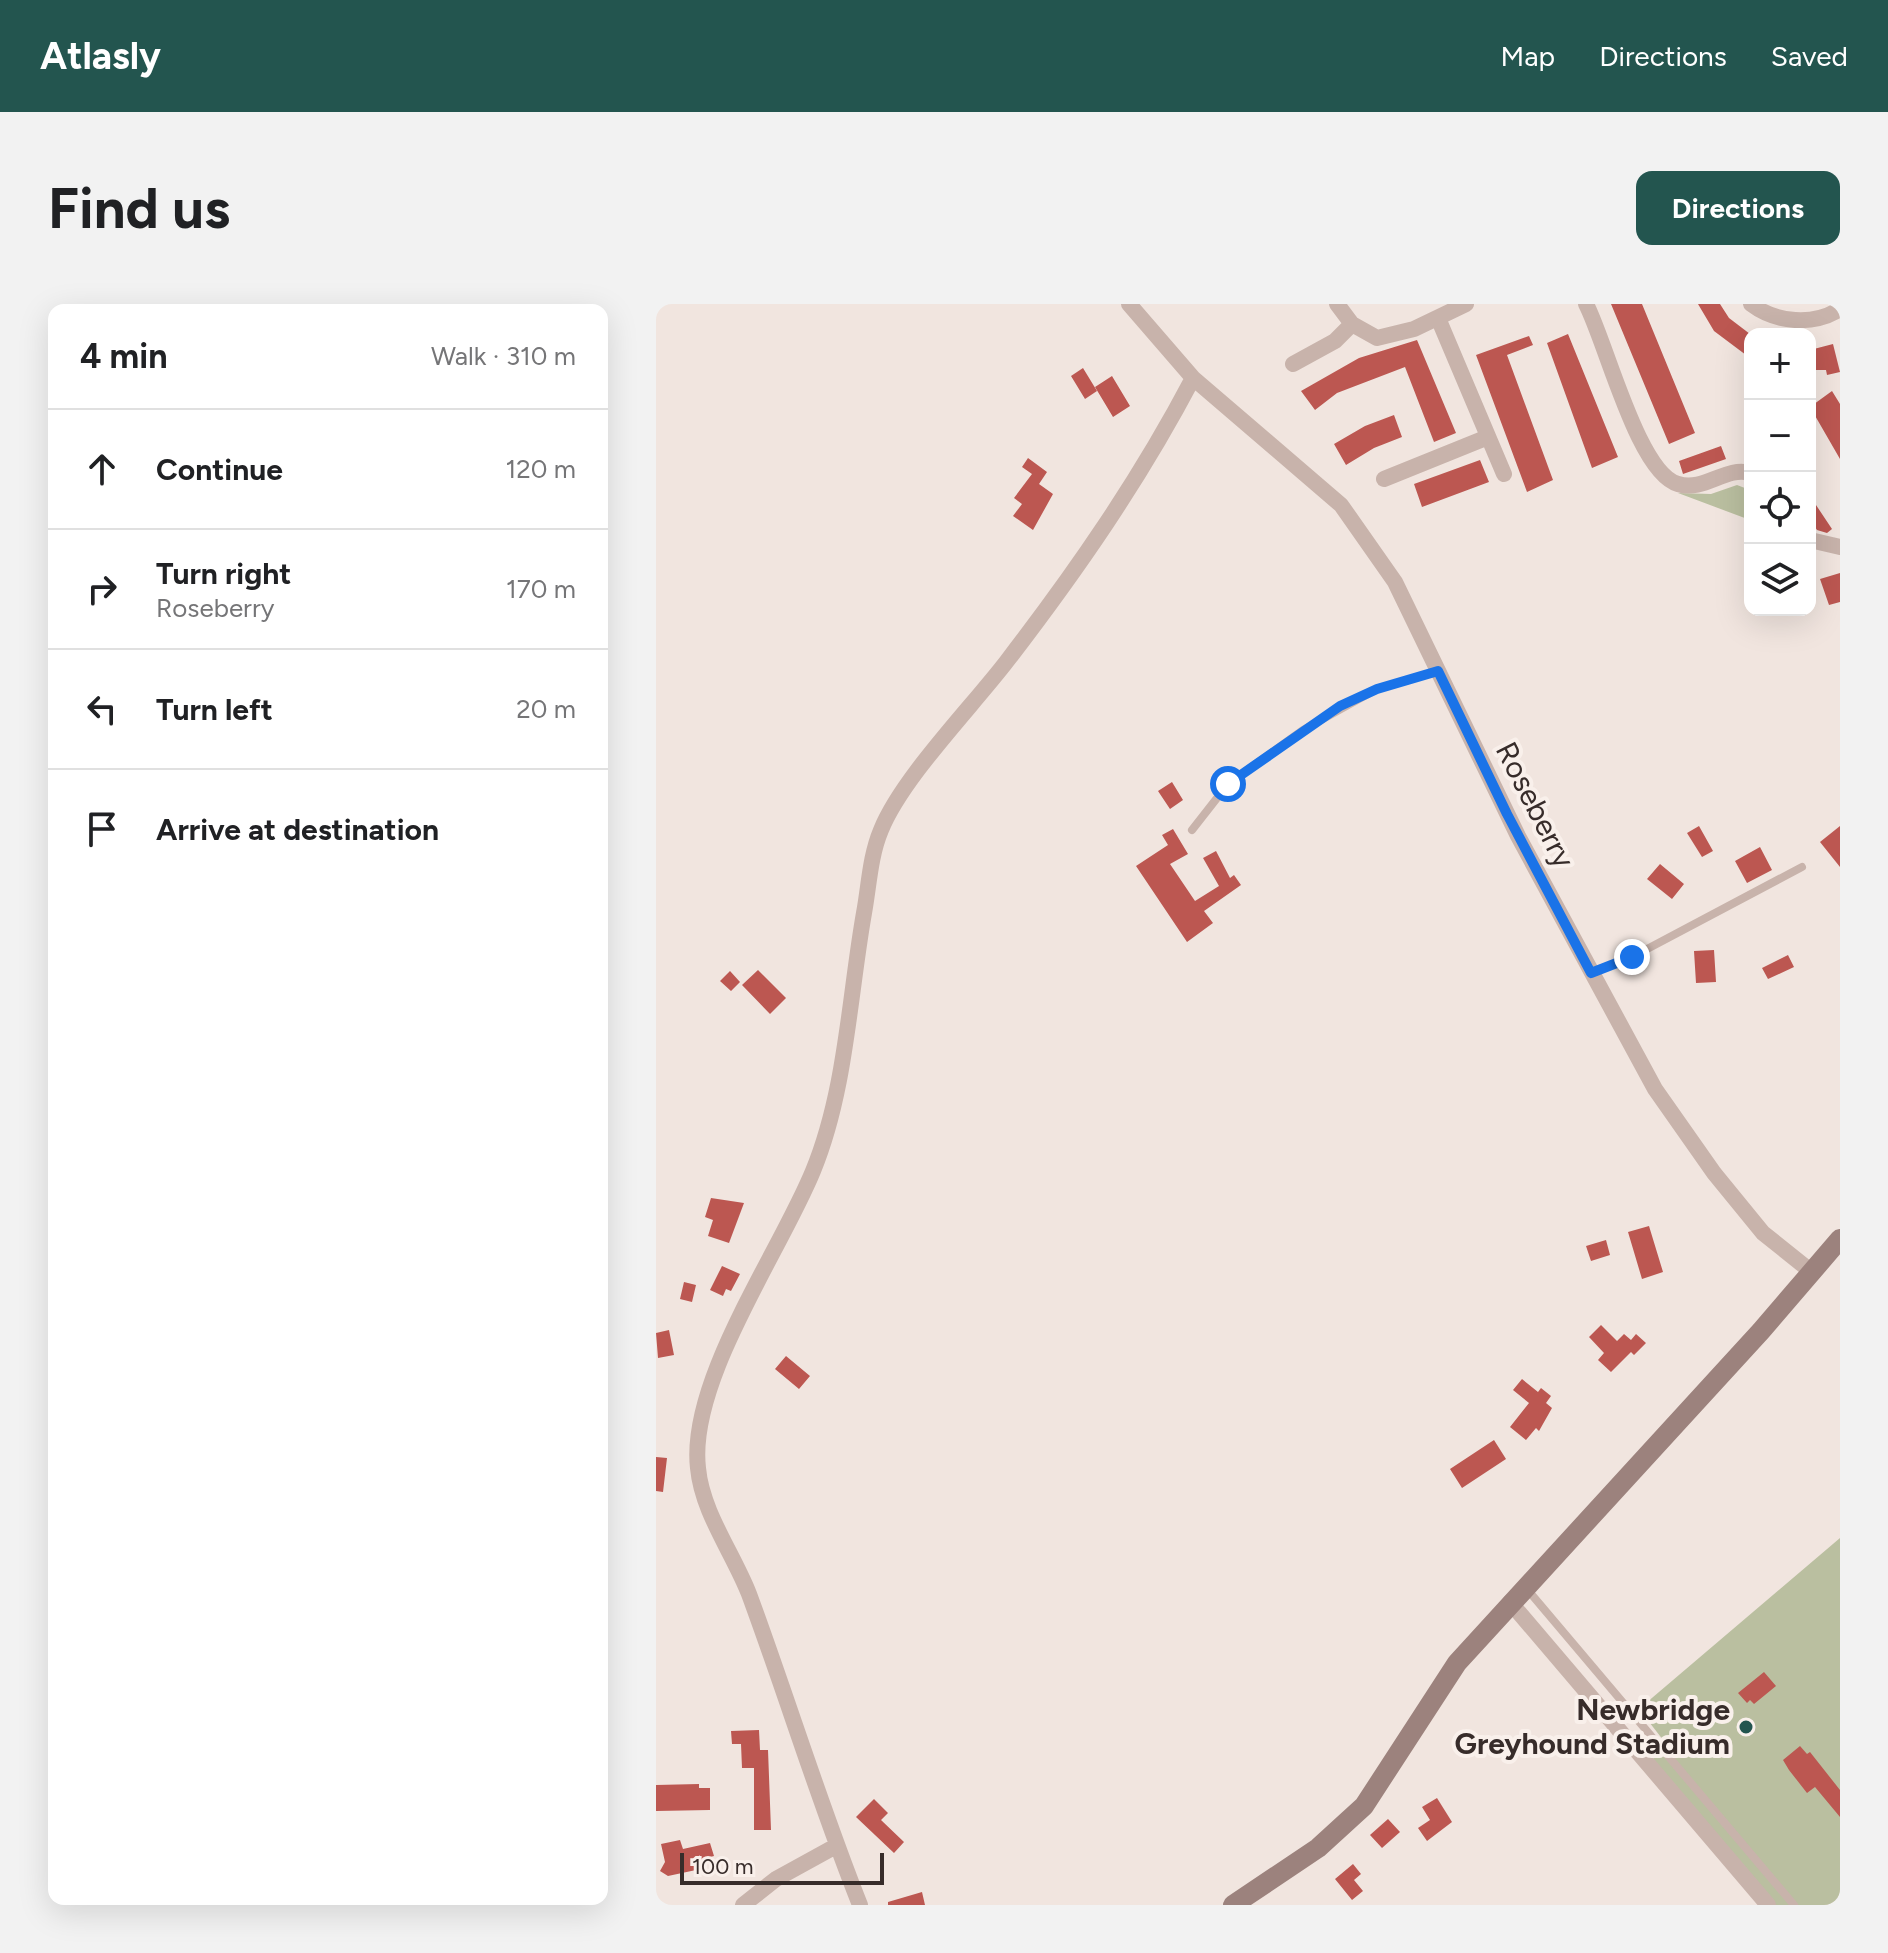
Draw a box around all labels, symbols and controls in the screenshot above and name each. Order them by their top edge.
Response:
text: Atlasly [40,33,161,79]
text: Map [1501,39,1555,73]
text: Directions [1599,39,1727,73]
text: Saved [1771,39,1848,73]
button: Directions [1636,171,1840,245]
text: Find us [48,175,230,242]
map controls [1744,328,1816,616]
button: + [1744,328,1816,400]
text: 4 min [80,336,167,377]
text: Walk · 310 m [431,340,576,372]
button: − [1744,400,1816,472]
icon: ahead [80,447,124,491]
text: Continue [156,451,283,488]
text: 120 m [506,453,576,485]
button: locate [1744,472,1816,544]
button: layers [1744,544,1816,616]
text: Turn right [156,555,291,592]
icon: right [80,567,124,611]
text: 170 m [506,573,576,605]
text: Roseberry [156,592,274,624]
icon: left [80,687,124,731]
text: Turn left [156,691,273,728]
text: 20 m [516,693,576,725]
street label: Roseberry [1488,736,1583,874]
route start [1210,766,1246,802]
icon: arrive [80,807,124,851]
text: Arrive at destination [156,811,439,848]
route end [1614,939,1650,975]
place label: Newbridge Greyhound Stadium [1455,1691,1730,1762]
marker: Newbridge Greyhound Stadium [1737,1718,1755,1736]
scale bar [680,1849,884,1885]
text: 100 m [692,1853,753,1880]

